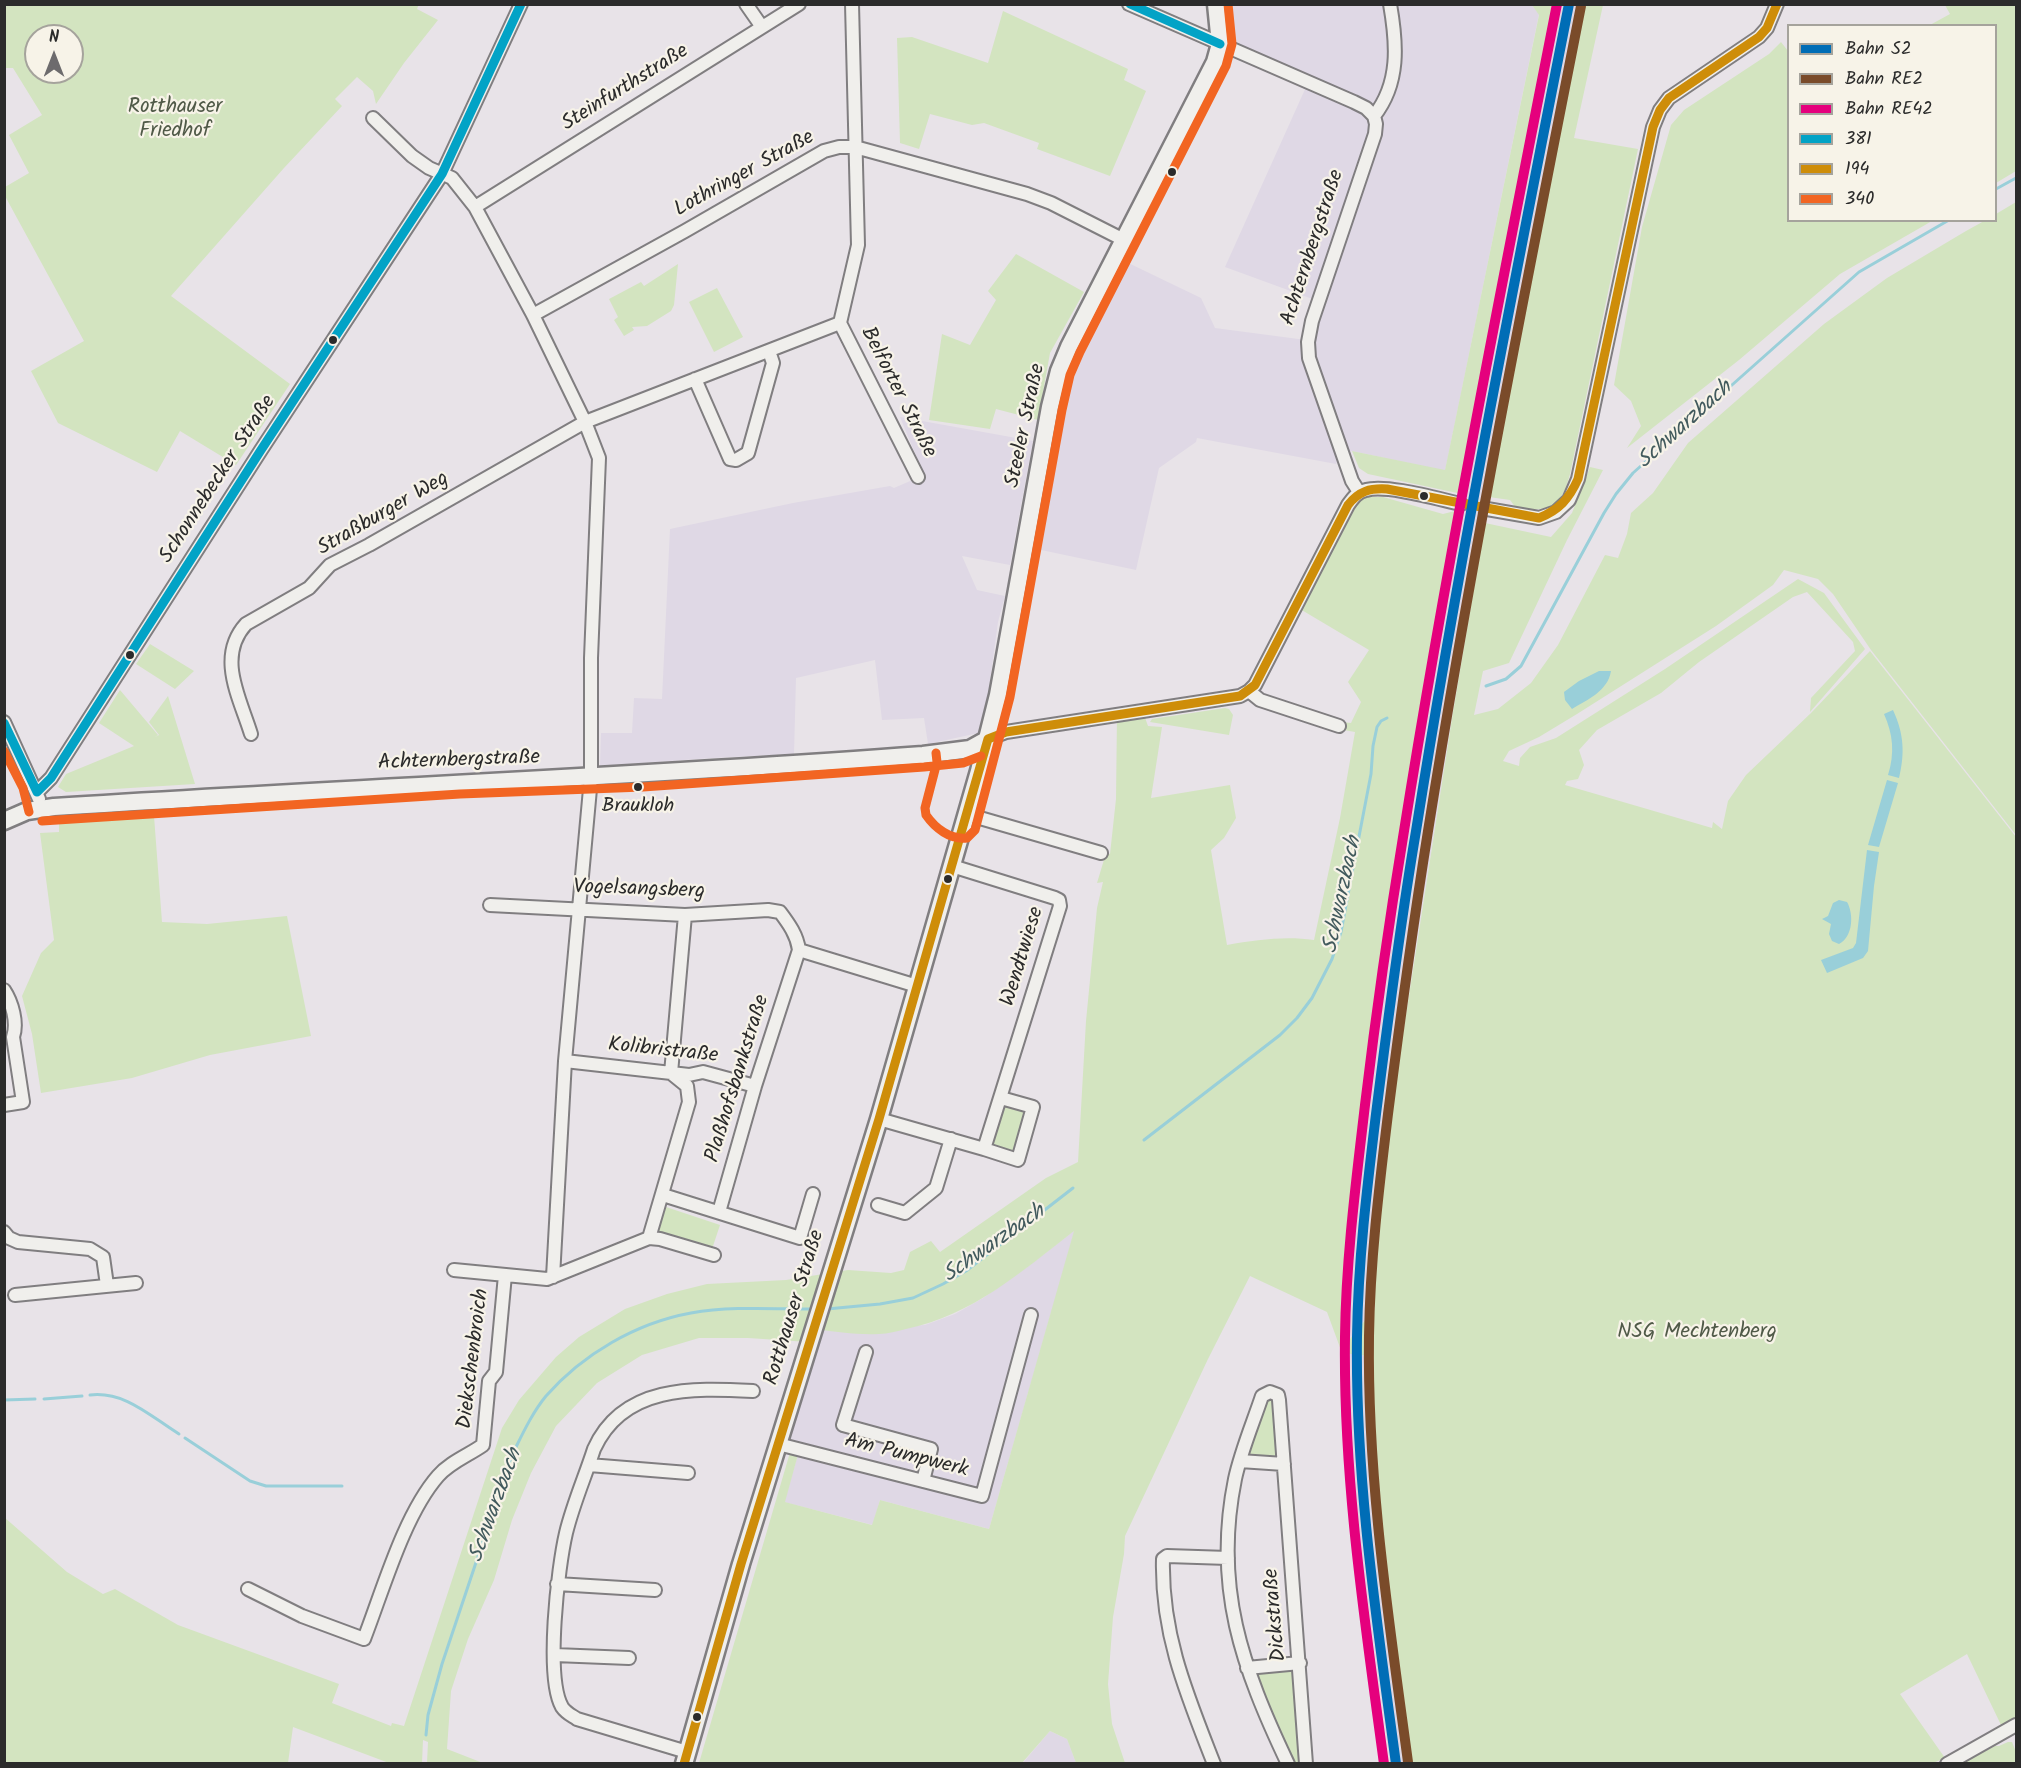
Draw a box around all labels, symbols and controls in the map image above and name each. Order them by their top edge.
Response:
north arrow [24,24,84,84]
legend [1787,24,1997,222]
text: N [49,25,59,50]
text: Bahn S2 [1845,35,1911,64]
street label: Steinfurthstraße [558,40,694,138]
text: Bahn RE2 [1845,65,1923,94]
park label: Rotthauser Friedhof [128,95,222,145]
text: Bahn RE42 [1845,95,1933,124]
text: 381 [1845,125,1872,154]
street label: Lothringer Straße [671,126,819,224]
text: 194 [1845,155,1869,184]
unlabelled marker [1166,166,1178,178]
street label: Achternbergstraße [1277,167,1351,329]
text: 340 [1845,185,1874,214]
street label: Belforter Straße [853,324,941,462]
unlabelled marker [327,334,339,346]
street label: Steeler Straße [1002,362,1052,490]
water label: Schwarzbach [1633,376,1739,476]
street label: Schonnebecker Straße [155,391,283,569]
street label: Straßburger Weg [314,467,454,563]
unlabelled marker [1418,490,1430,502]
unlabelled marker [124,649,136,661]
street label: Achternbergstraße [378,747,540,777]
marker: Braukloh [632,781,644,793]
place label: Braukloh [602,796,674,820]
water label: Schwarzbach [1319,834,1369,956]
unlabelled marker [942,873,954,885]
street label: Vogelsangsberg [573,876,705,906]
street label: Wendtwiese [997,904,1051,1010]
street label: Plaßhofsbankstraße [702,992,776,1166]
street label: Kolibristraße [607,1034,719,1070]
water label: Schwarzbach [939,1200,1051,1290]
street label: Rotthauser Straße [760,1227,832,1389]
street label: Diekschenbroich [454,1287,496,1431]
park label: NSG Mechtenberg [1617,1320,1777,1346]
street label: Am Pumpwerk [842,1429,970,1485]
water label: Schwarzbach [464,1446,530,1566]
street label: Dickstraße [1260,1567,1294,1663]
unlabelled marker [691,1711,703,1723]

